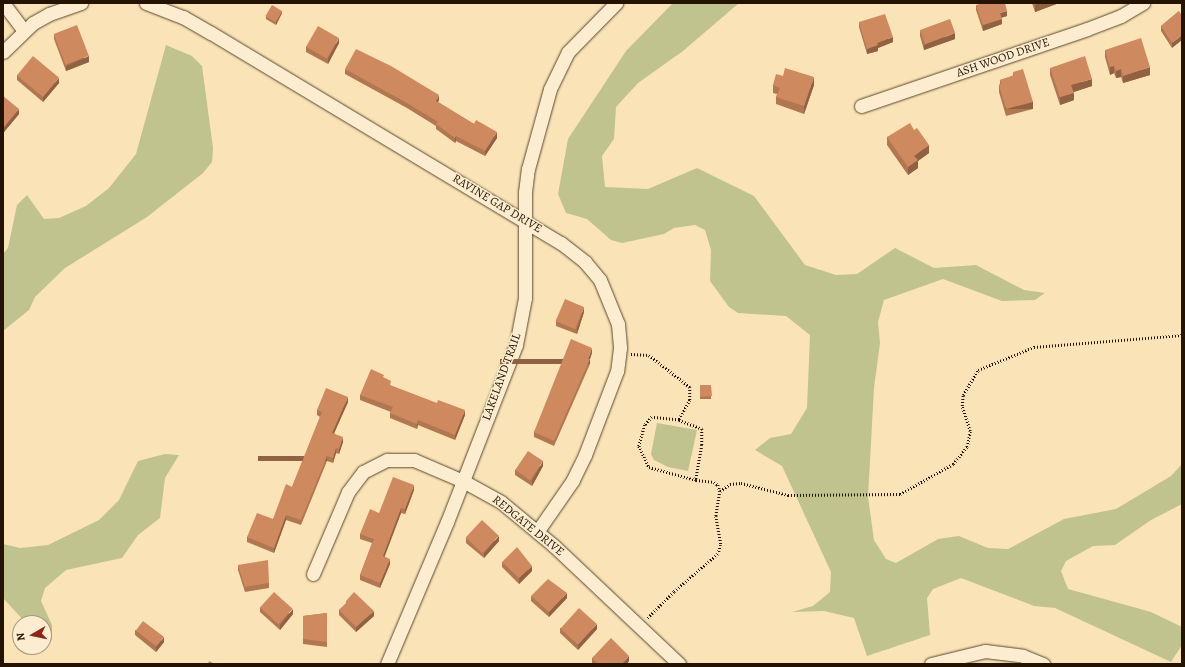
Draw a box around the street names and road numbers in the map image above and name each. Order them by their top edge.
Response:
street label: ASH WOOD DRIVE [955,35,1051,81]
street label: RAVINE GAP DRIVE [450,172,544,236]
street label: LAKELAND TRAIL [479,331,525,423]
street label: REDGATE DRIVE [489,493,567,559]

